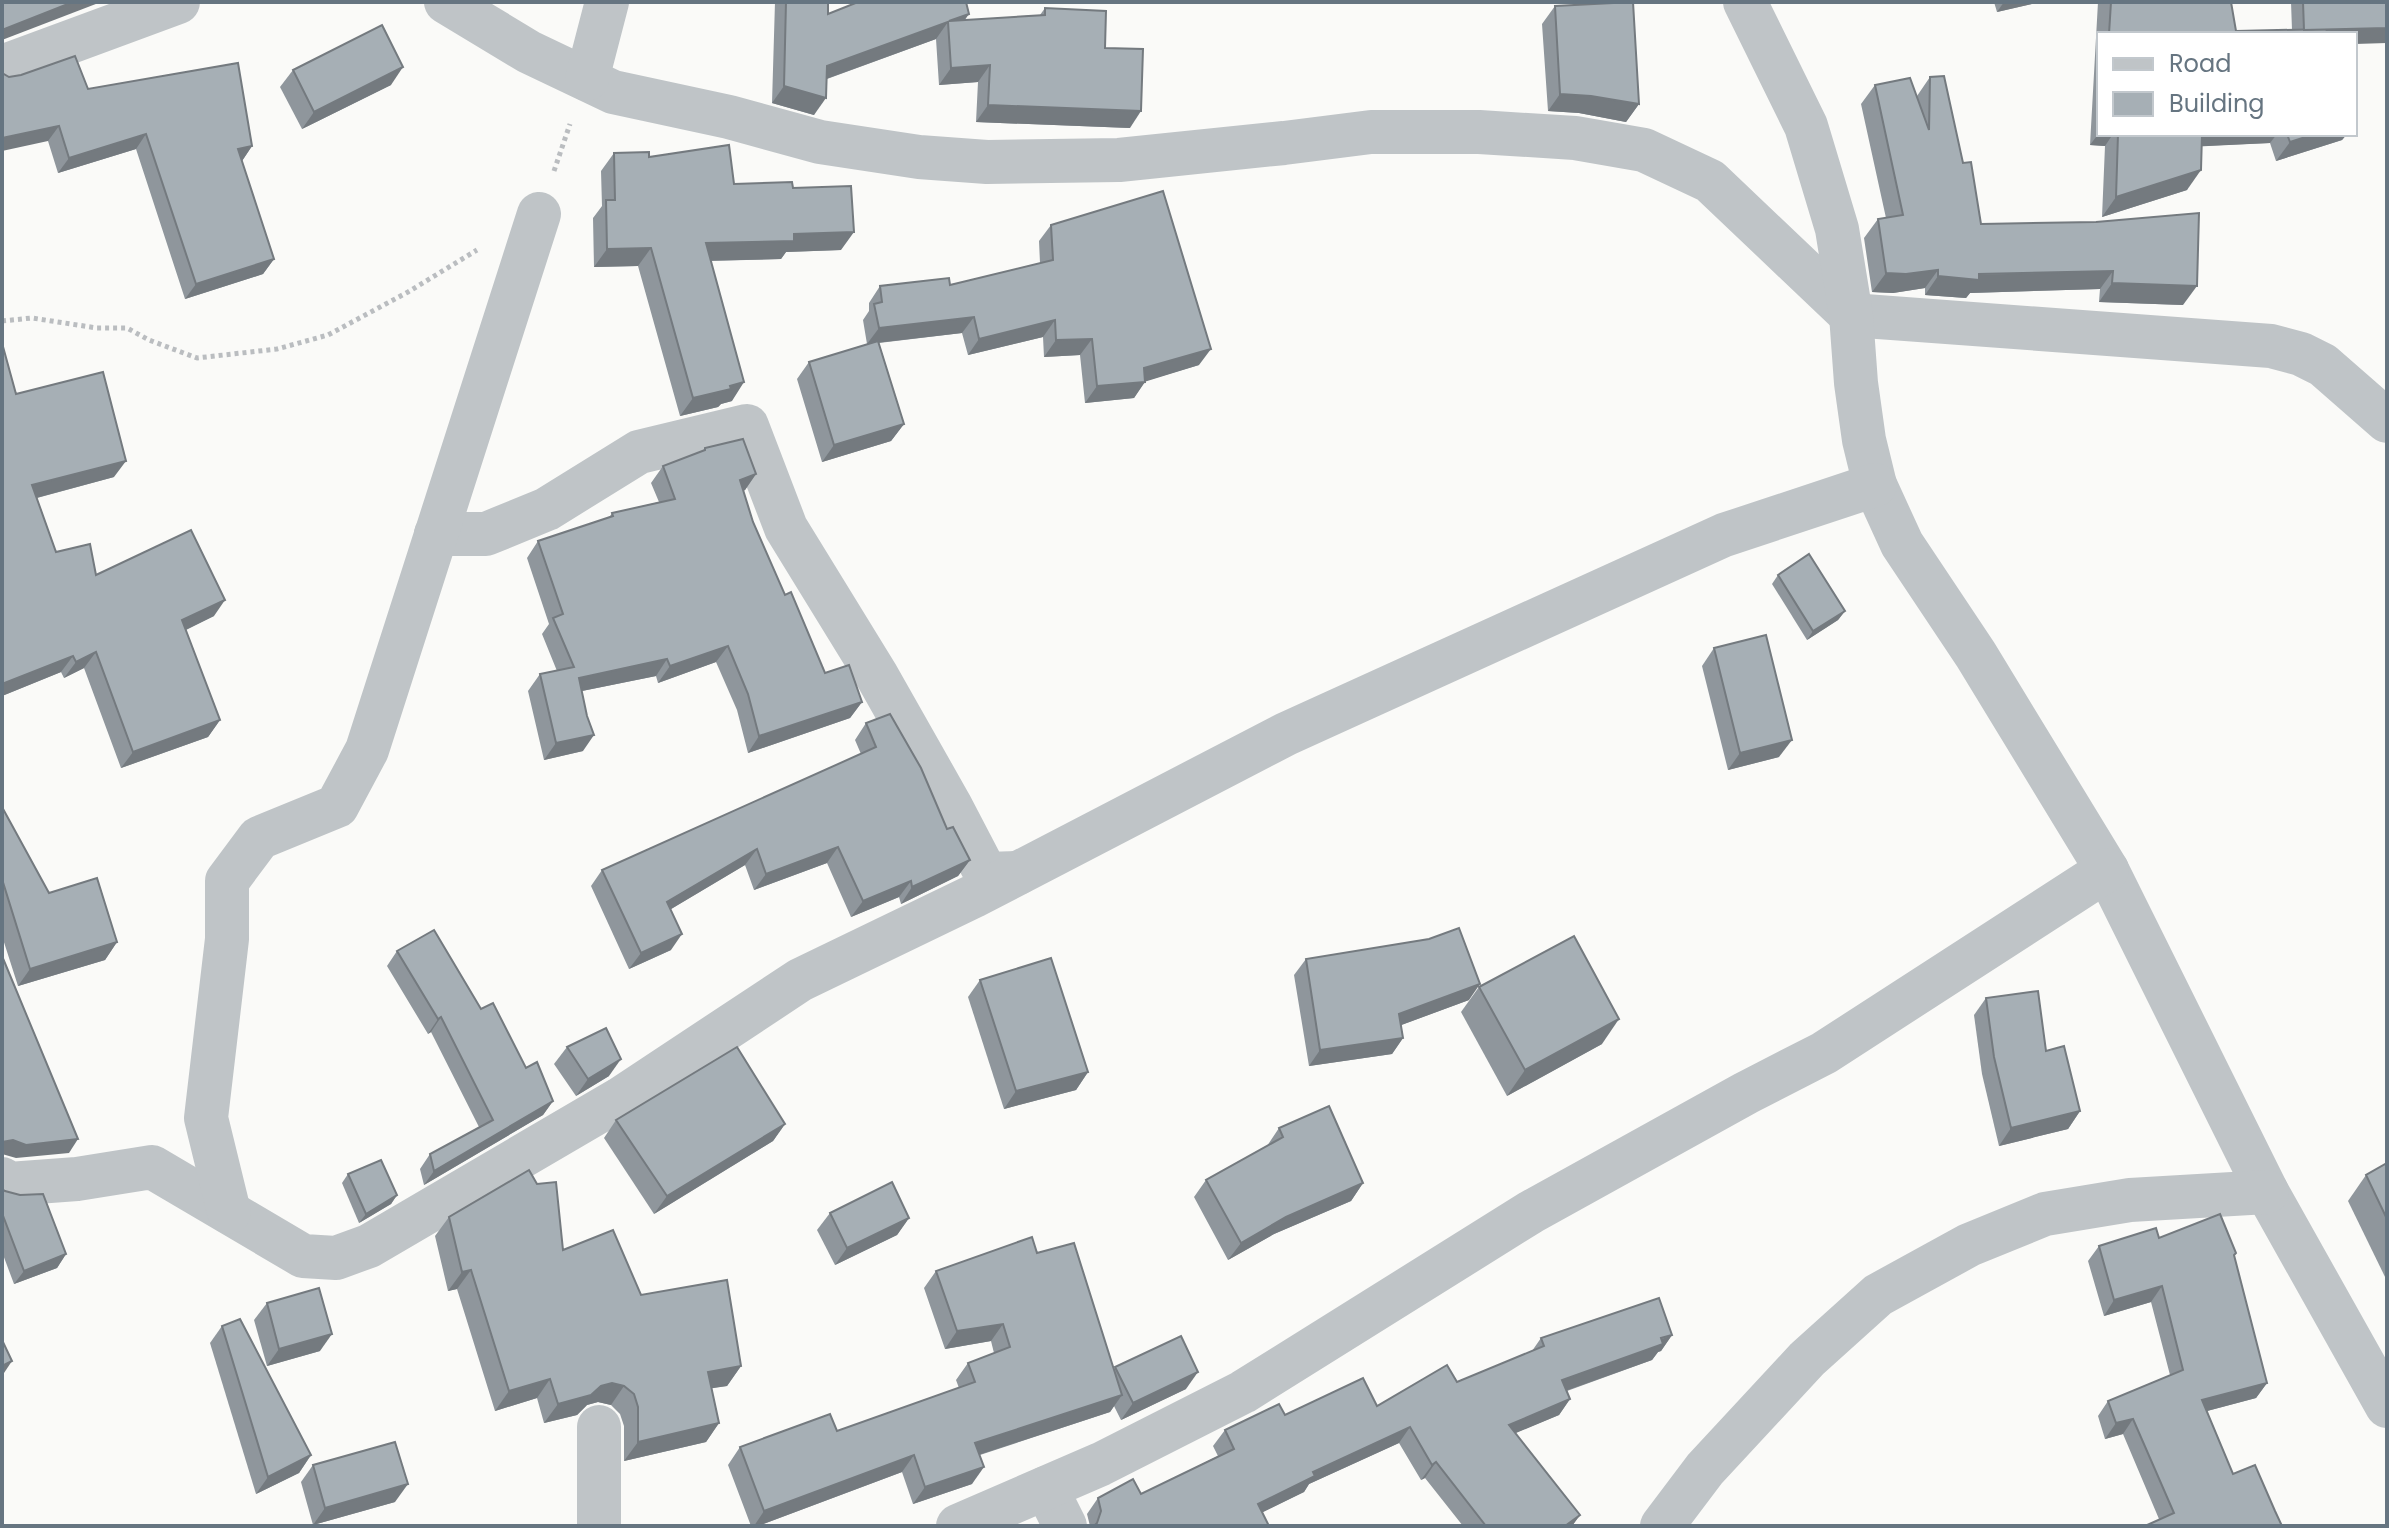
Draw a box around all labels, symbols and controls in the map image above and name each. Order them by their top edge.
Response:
legend [2097,32,2357,136]
text: Road [2169,47,2231,80]
text: Building [2169,87,2265,120]

